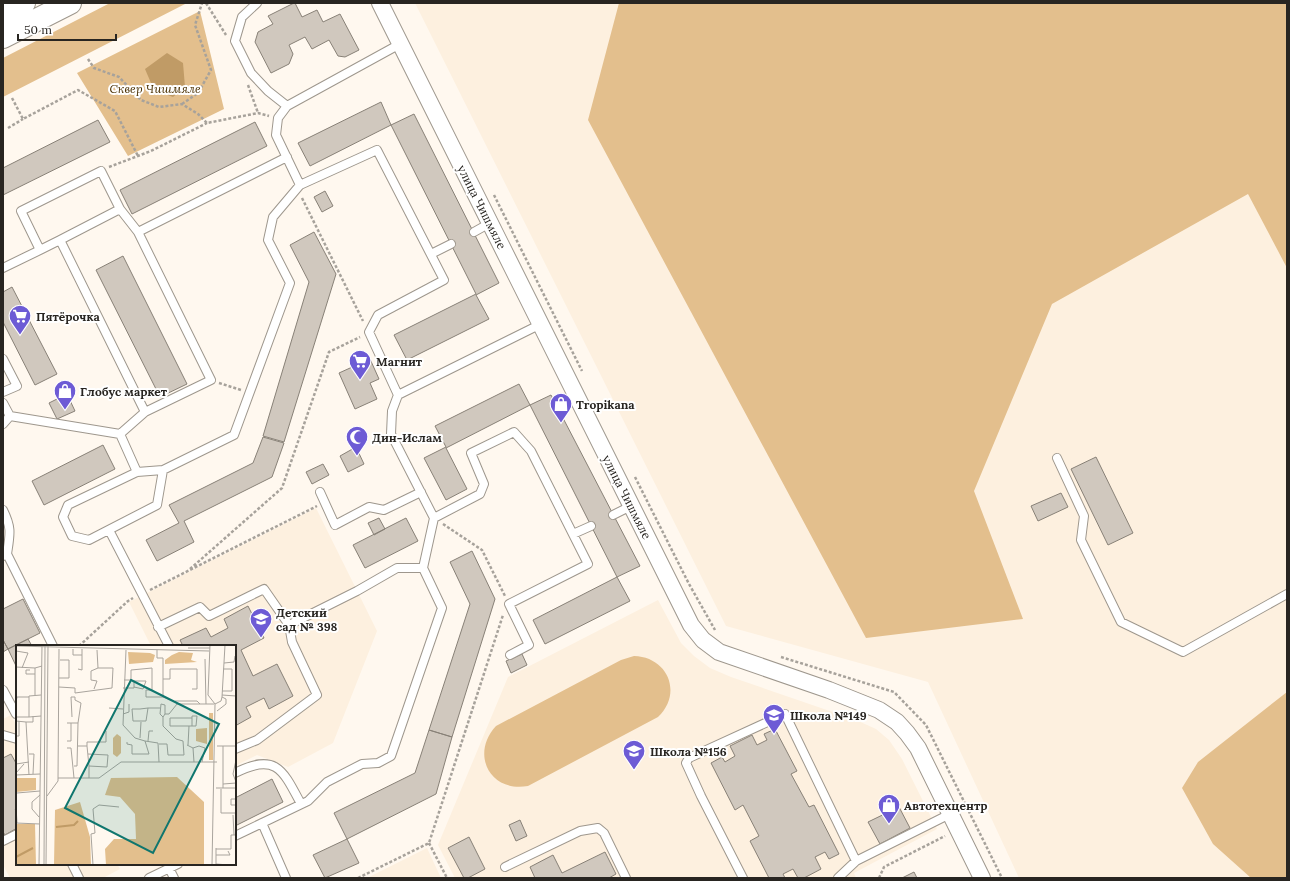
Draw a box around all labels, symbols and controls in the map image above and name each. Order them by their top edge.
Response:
scale bar [18,16,116,42]
text: 50 m [24,22,52,37]
park label: Сквер Чишмяле [109,81,201,96]
street label: улица Чишмяле [454,162,510,252]
supermarket icon: Пятёрочка [7,303,33,336]
place label: Пятёрочка [36,309,101,324]
supermarket icon: Магнит [347,348,373,381]
place label: Магнит [376,354,423,369]
shop icon: Глобус маркет [52,378,78,411]
place label: Глобус маркет [80,384,168,399]
shop icon: Tropikana [548,391,574,424]
place label: Tropikana [576,397,635,412]
mosque icon: Дин-Ислам [344,424,370,457]
place label: Дин-Ислам [372,430,442,445]
street label: улица Чишмяле [599,452,655,542]
place label: Детский сад № 398 [276,605,338,634]
school or university icon: Детский сад № 398 [248,606,274,639]
inset map [16,645,236,865]
school or university icon: Школа №149 [761,702,787,735]
place label: Школа №149 [790,708,867,723]
school or university icon: Школа №156 [621,738,647,771]
place label: Школа №156 [650,744,727,759]
shop icon: Автотехцентр [876,792,902,825]
place label: Автотехцентр [904,798,987,813]

